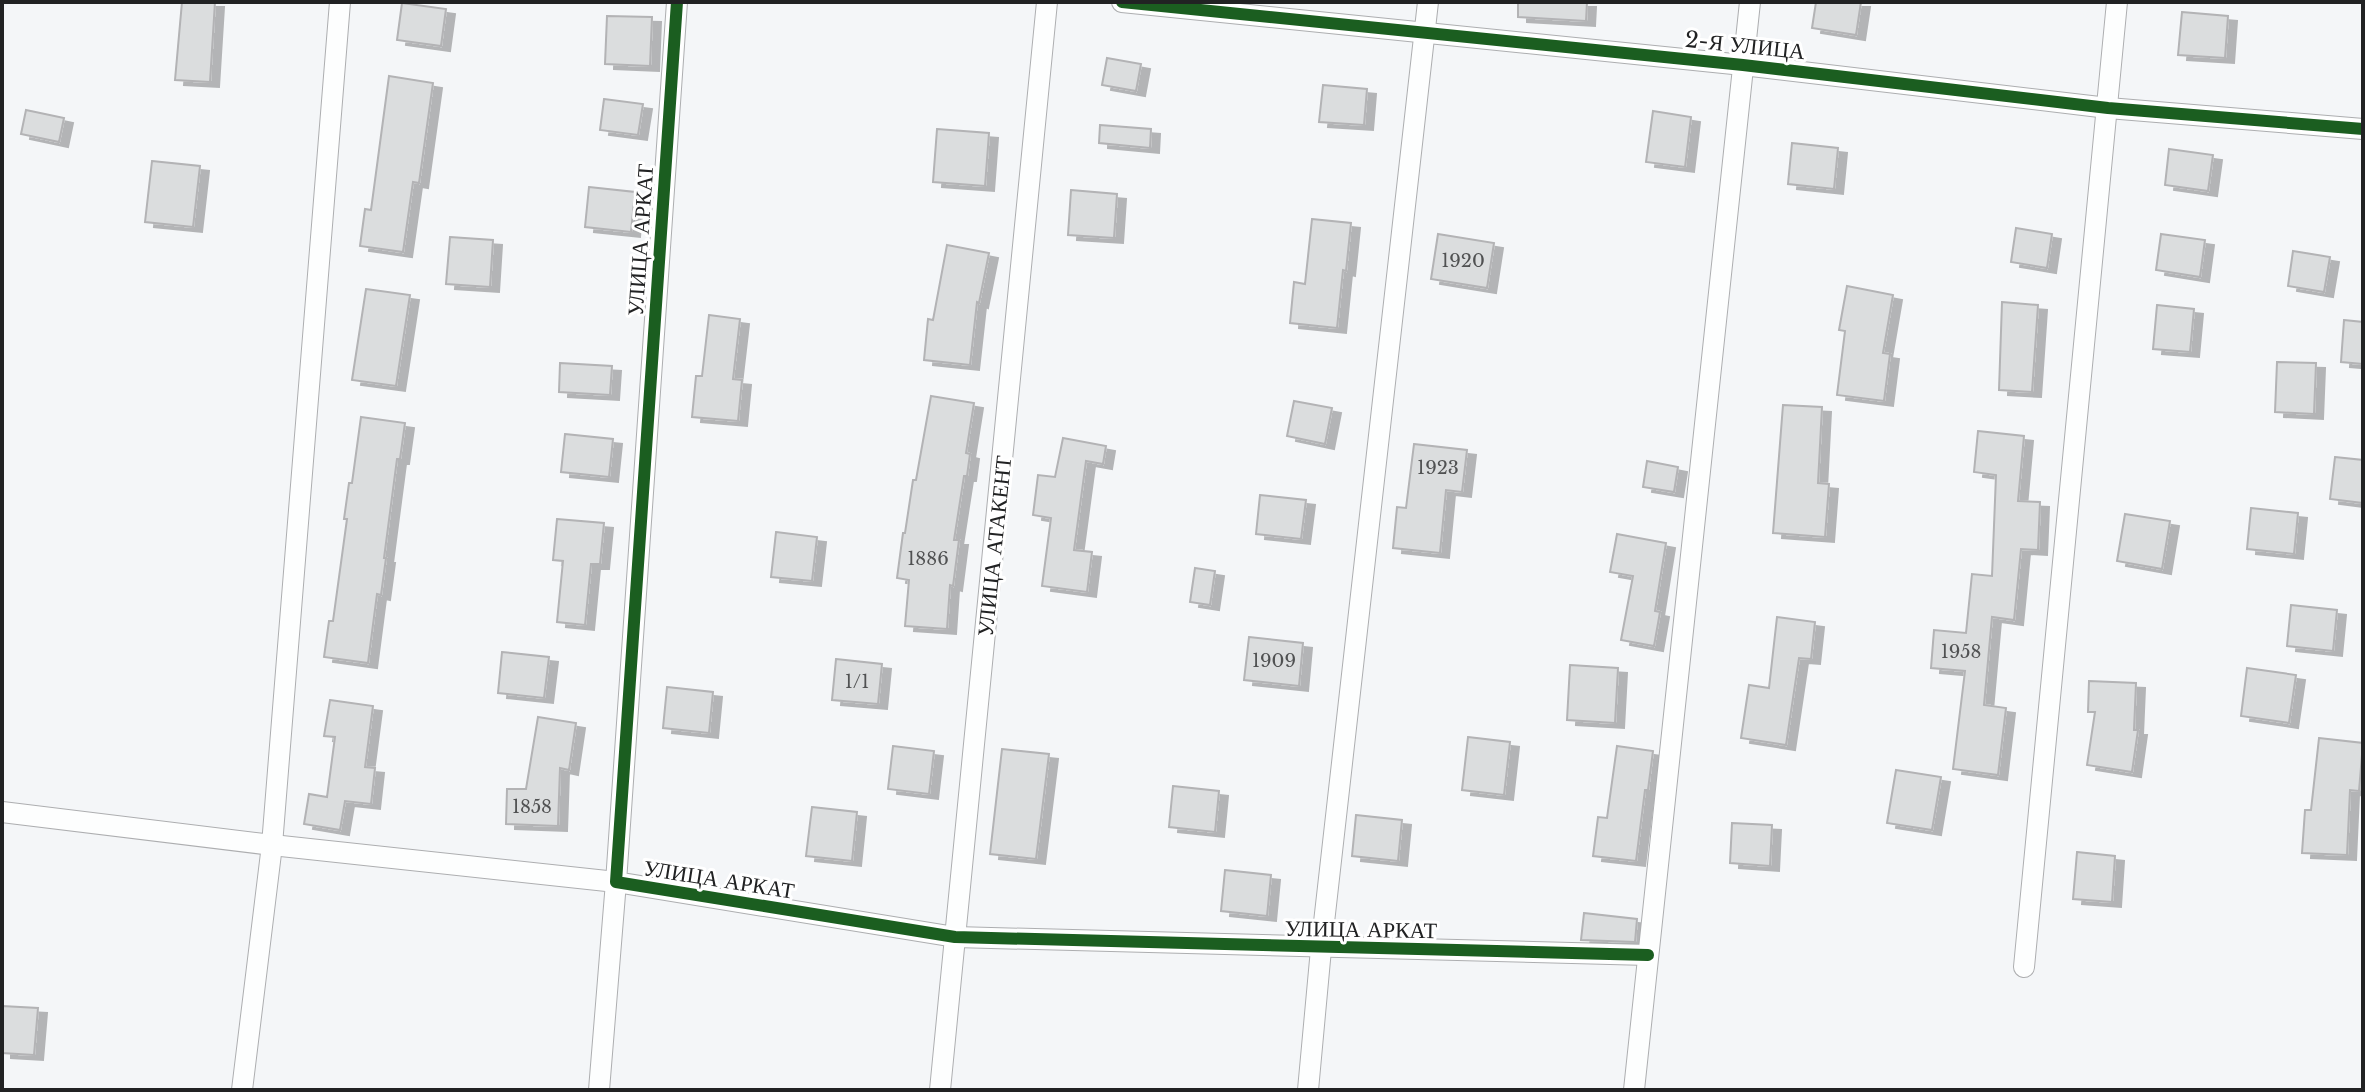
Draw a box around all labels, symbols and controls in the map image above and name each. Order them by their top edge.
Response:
street label: 2-Я УЛИЦА [1684,26,1806,65]
street label: УЛИЦА АРКАТ [622,163,659,317]
house number: 1920 [1441,250,1485,272]
street label: УЛИЦА АТАКЕНТ [972,454,1017,638]
house number: 1923 [1417,457,1459,479]
house number: 1886 [907,548,949,570]
house number: 1958 [1941,641,1981,663]
house number: 1909 [1252,650,1296,672]
house number: 1/1 [845,671,869,693]
house number: 1858 [512,796,552,818]
street label: УЛИЦА АРКАТ [642,854,797,905]
street label: УЛИЦА АРКАТ [1285,915,1438,944]

